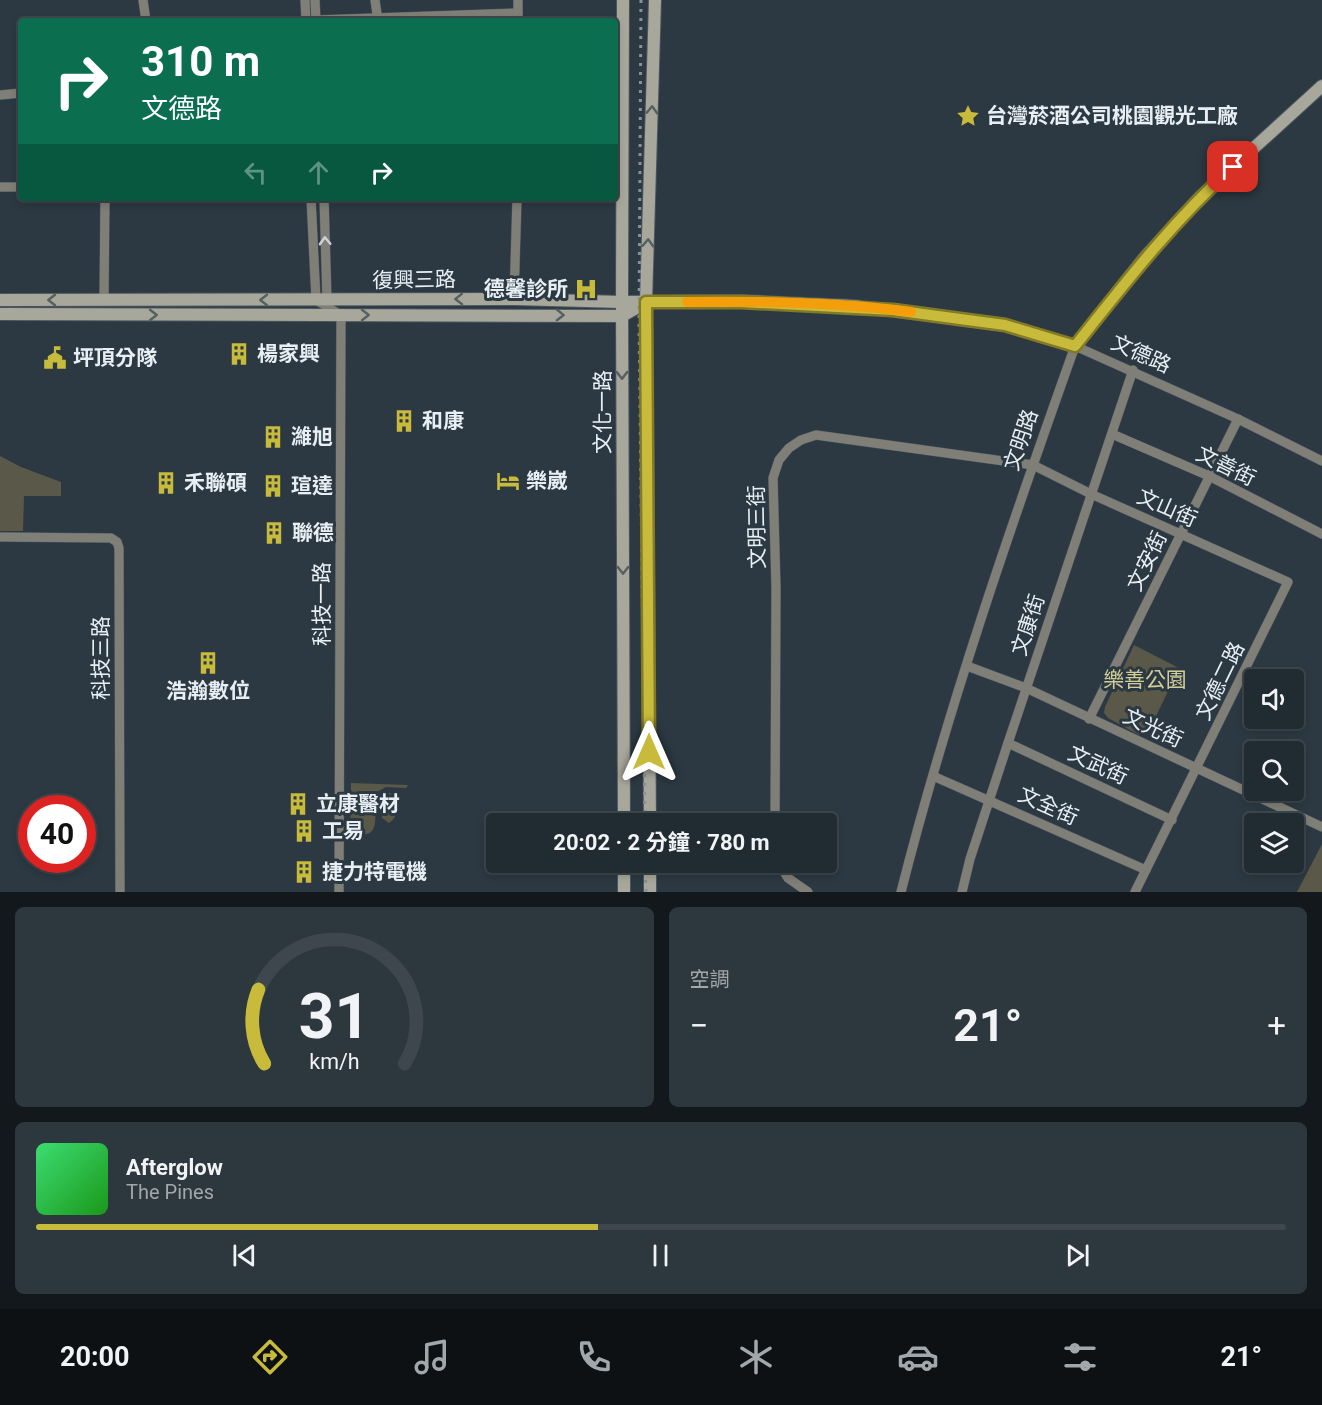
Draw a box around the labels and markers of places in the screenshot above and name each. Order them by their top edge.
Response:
place icon: 台灣菸酒公司桃園觀光工廠 [955,103,981,129]
place label: 台灣菸酒公司桃園觀光工廠 [986,104,1238,128]
pin [1207,141,1258,192]
hospital icon: 德馨診所 [573,276,599,302]
place label: 德馨診所 [484,277,568,301]
building icon: 楊家興 [226,341,252,367]
place label: 楊家興 [257,342,320,366]
public building icon: 坪頂分隊 [42,345,68,371]
place label: 坪頂分隊 [73,346,158,370]
building icon: 和康 [391,408,417,434]
place label: 和康 [422,409,464,433]
building icon: 濰旭 [260,424,286,450]
place label: 濰旭 [291,425,333,449]
hotel icon: 樂崴 [495,468,521,494]
place label: 樂崴 [526,469,568,493]
building icon: 禾聯碩 [153,470,179,496]
place label: 禾聯碩 [184,471,247,495]
building icon: 瑄達 [260,473,286,499]
place label: 瑄達 [291,474,333,498]
building icon: 聯德 [261,520,287,546]
place label: 聯德 [292,521,334,545]
building icon: 浩瀚數位 [195,650,221,676]
place label: 浩瀚數位 [166,679,250,703]
building icon: 立康醫材 [285,791,311,817]
place label: 立康醫材 [316,792,400,816]
building icon: 工易 [291,818,317,844]
place label: 工易 [322,819,364,843]
building icon: 捷力特電機 [291,859,317,885]
place label: 捷力特電機 [322,860,427,884]

